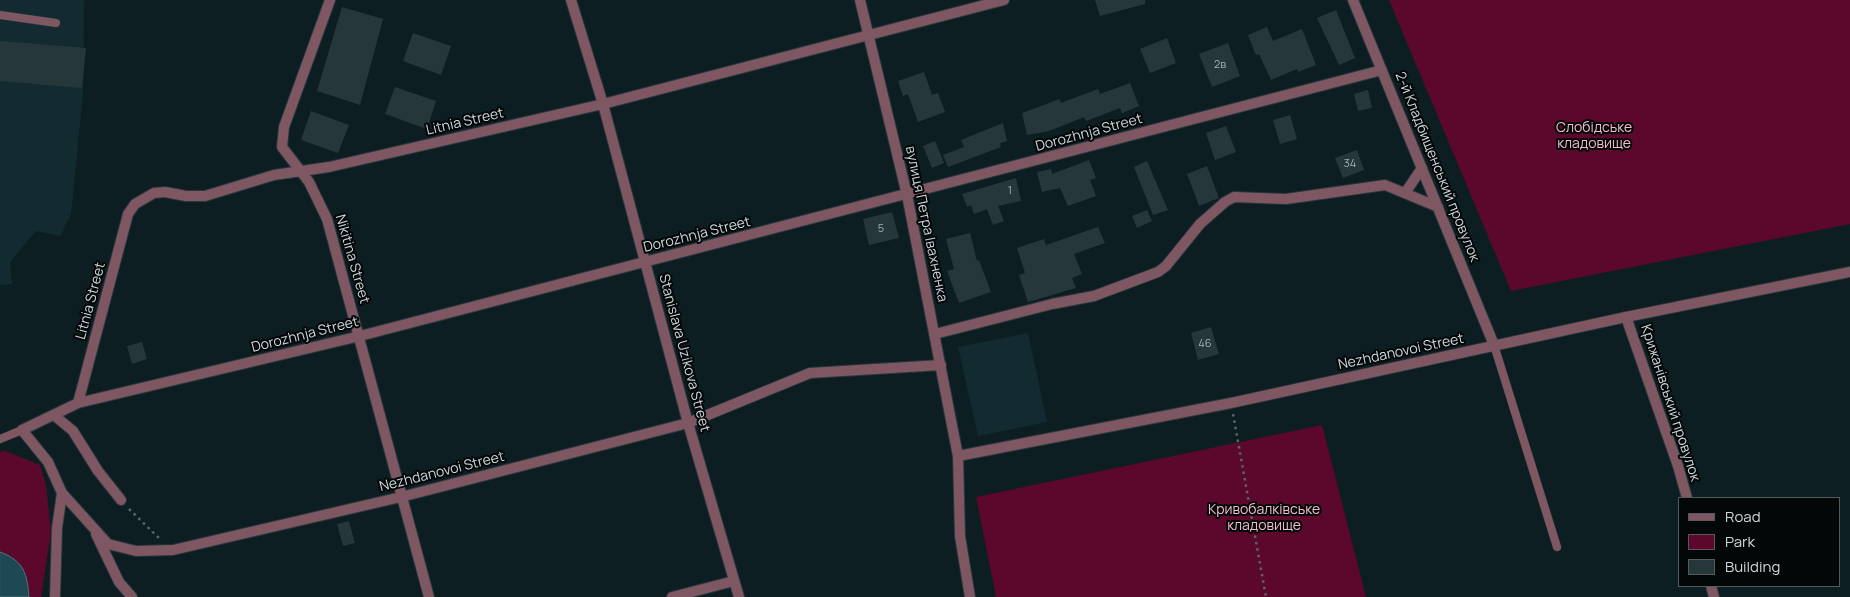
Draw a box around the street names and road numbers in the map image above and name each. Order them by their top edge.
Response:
street label: 2-й Кладбищенський провулок [1391,70,1483,264]
street label: Litnia Street [424,105,506,139]
street label: Dorozhnja Street [1034,111,1144,155]
street label: вулиця Петра Івахненка [901,145,951,303]
street label: Nikitina Street [331,212,373,306]
street label: Dorozhnja Street [642,214,752,256]
street label: Litnia Street [73,261,109,341]
street label: Stanislava Uzikova Street [655,272,713,434]
street label: Dorozhnja Street [250,314,360,356]
street label: Крижанівський провулок [1637,322,1703,484]
street label: Nezhdanovoi Street [1337,330,1465,374]
street label: Nezhdanovoi Street [378,448,506,496]

